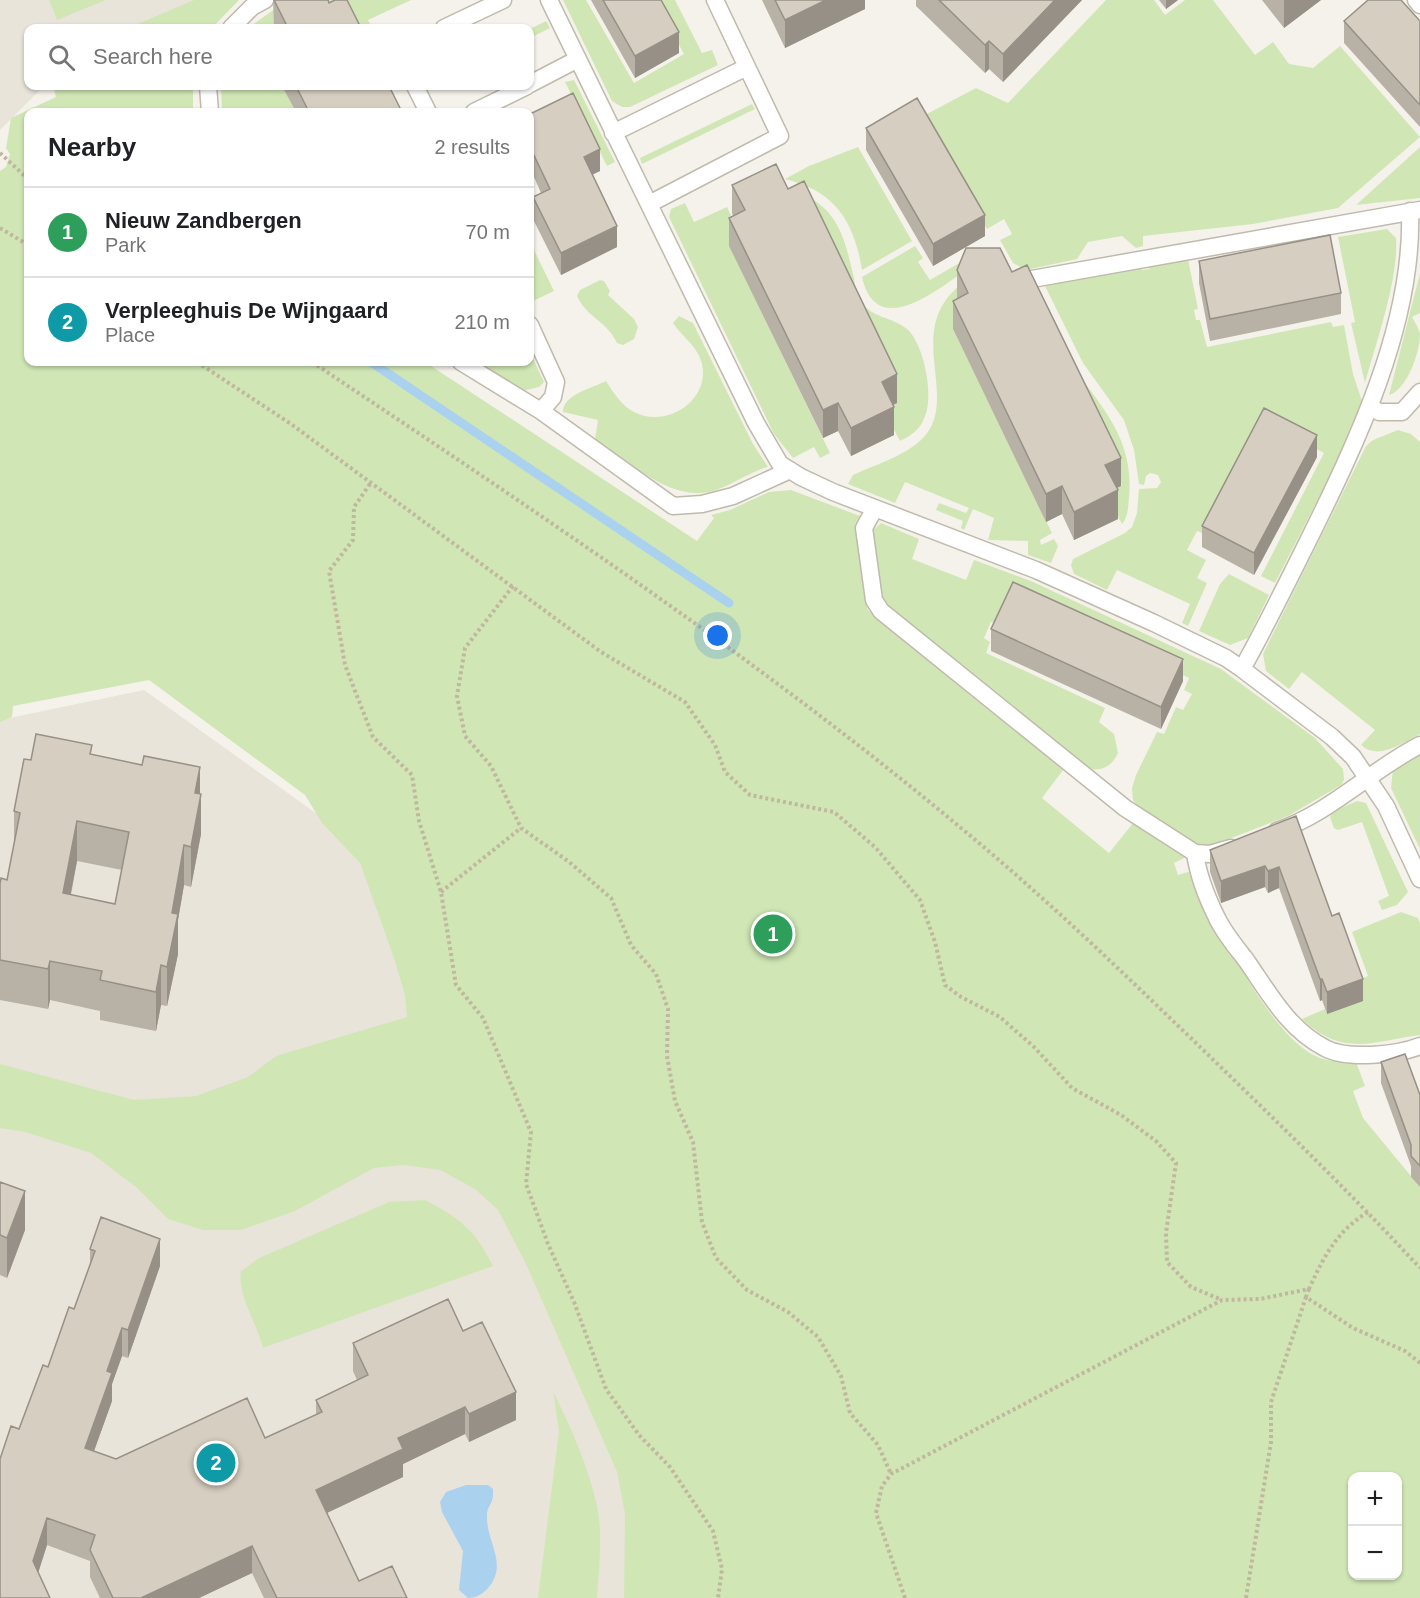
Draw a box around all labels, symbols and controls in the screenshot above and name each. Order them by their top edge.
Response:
search box [24,24,534,90]
icon: search [45,41,78,74]
text: Search here [93,44,213,69]
text: Nearby [48,132,136,162]
text: 2 results [434,136,510,158]
text: Nieuw Zandbergen [105,208,302,233]
text: 1 [62,221,73,243]
text: 70 m [466,221,510,243]
text: Park [105,234,146,256]
text: Verpleeghuis De Wijngaard [105,298,388,323]
text: 2 [62,311,73,333]
text: 210 m [454,311,510,333]
text: Place [105,324,155,346]
your location [703,621,732,650]
pin: 1 [754,912,792,956]
pin: 2 [196,1440,236,1486]
map controls [1348,1472,1402,1580]
button: + [1348,1472,1402,1526]
button: − [1348,1526,1402,1580]

